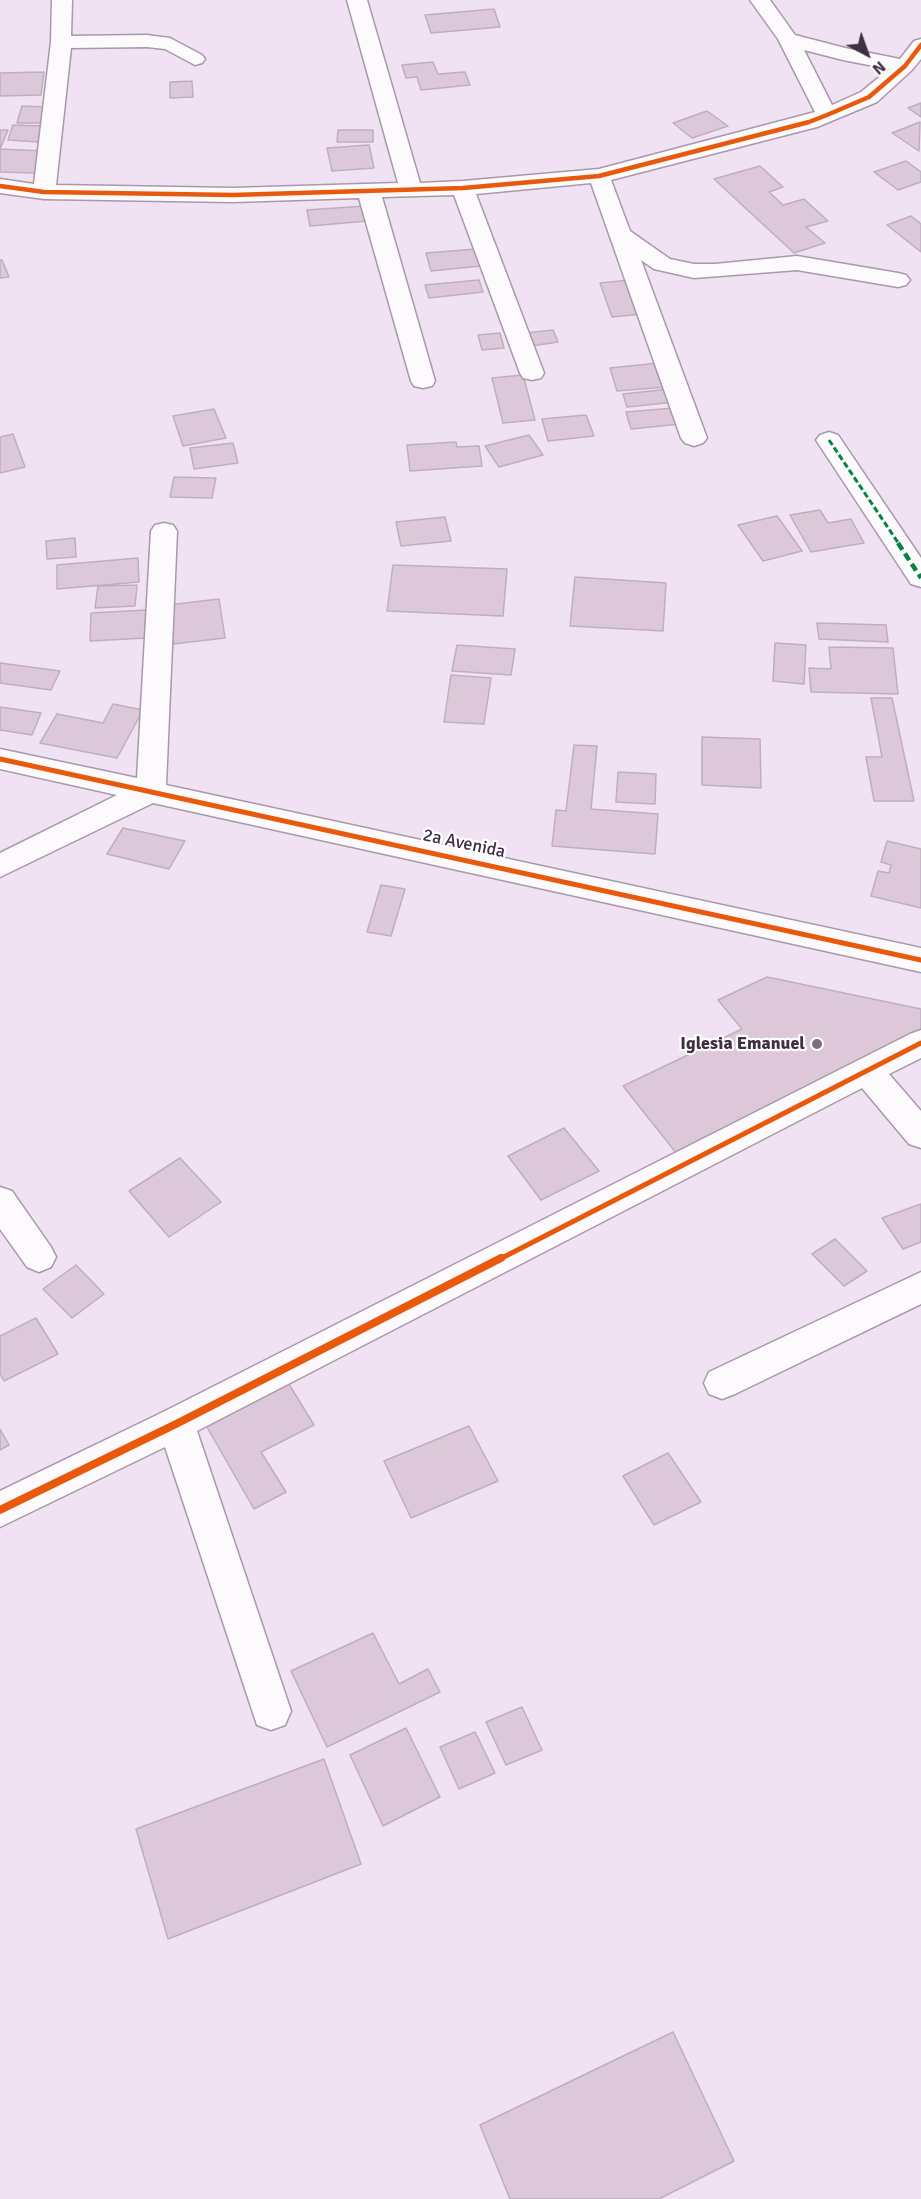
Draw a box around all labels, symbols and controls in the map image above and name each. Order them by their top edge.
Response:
north arrow [837,24,897,84]
text: N [868,56,890,79]
street label: 2a Avenida [421,825,507,863]
place label: Iglesia Emanuel [680,1033,805,1055]
marker: Iglesia Emanuel [810,1037,824,1051]

